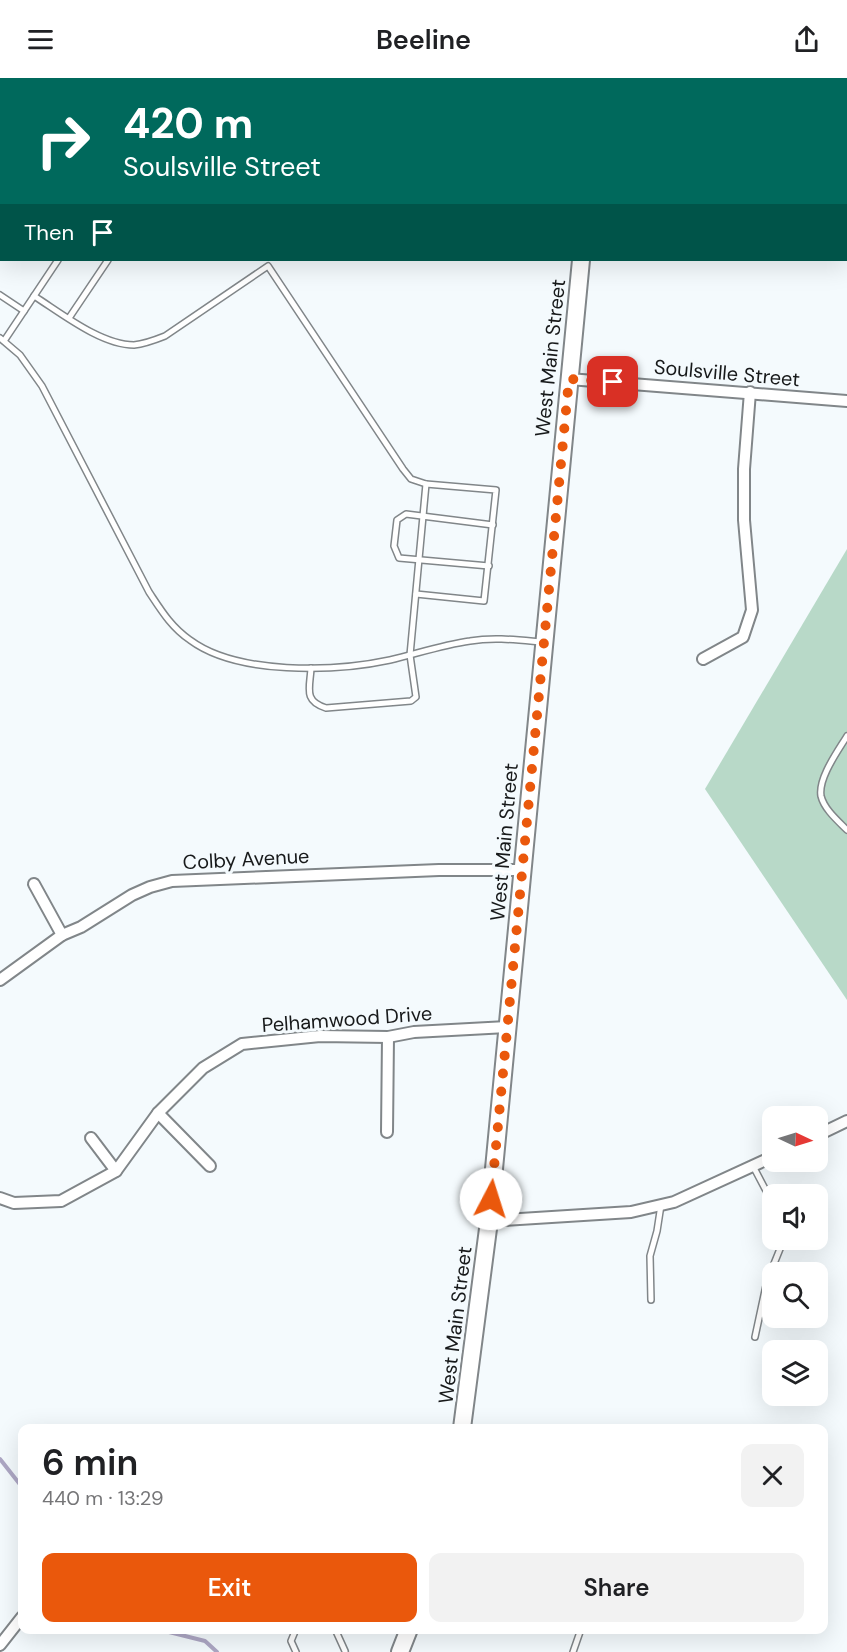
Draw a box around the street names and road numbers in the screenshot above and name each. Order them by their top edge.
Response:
street label: West Main Street [529,278,571,438]
street label: Soulsville Street [653,354,801,392]
street label: West Main Street [484,762,524,922]
street label: Colby Avenue [182,843,310,875]
street label: Pelhamwood Drive [261,1000,433,1038]
street label: West Main Street [432,1245,478,1405]

